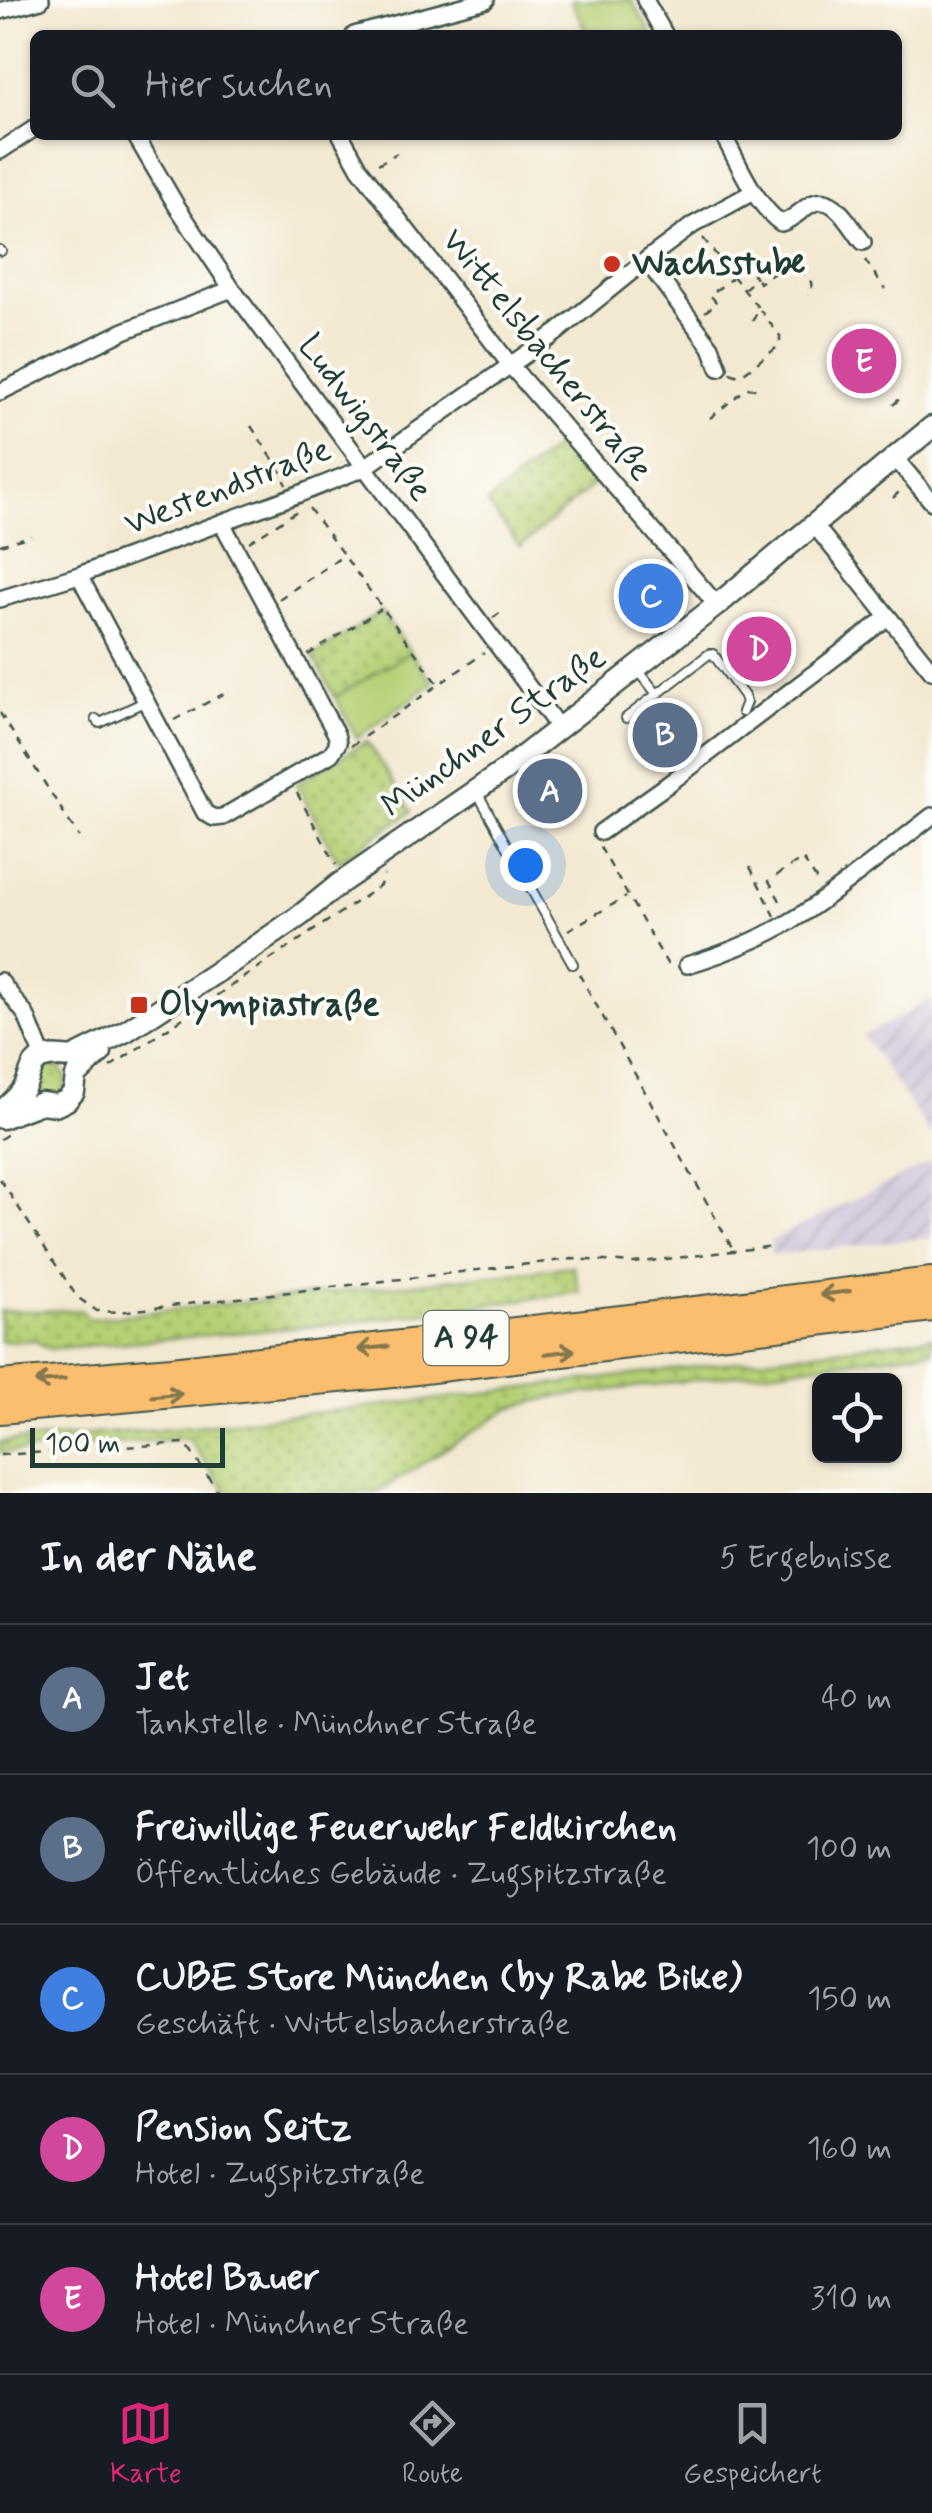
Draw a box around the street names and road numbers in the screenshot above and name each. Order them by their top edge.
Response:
street label: Wittelsbacherstraße [431,219,663,491]
street label: Ludwigstraße [287,325,443,511]
street label: Westendstraße [118,427,338,547]
street label: Münchner Straße [372,635,616,829]
road number: A 94 [424,1311,508,1365]

